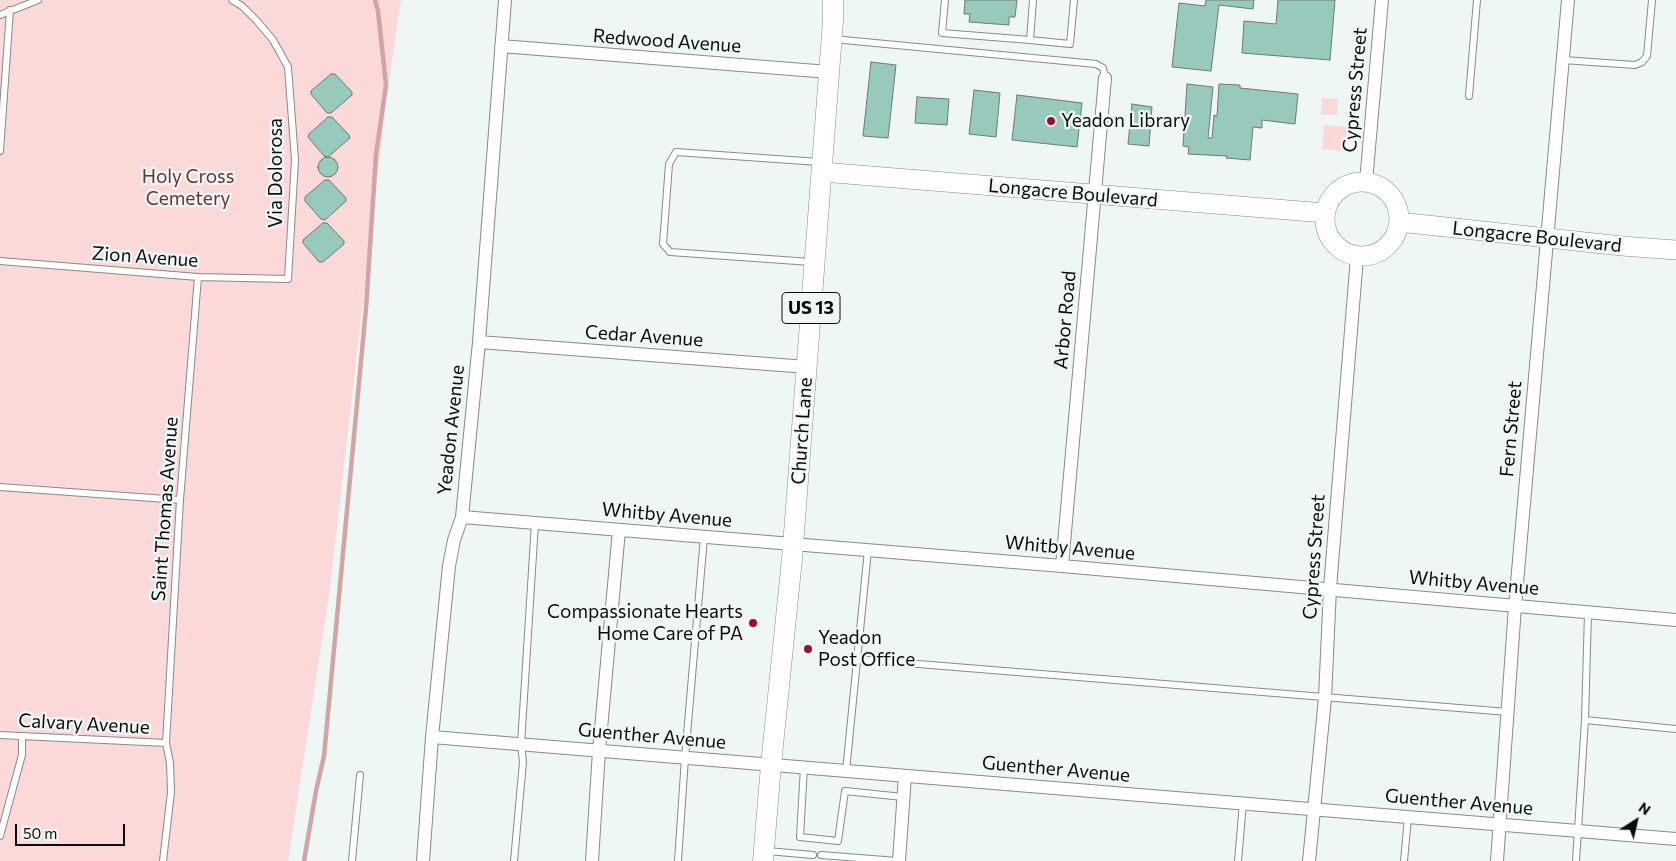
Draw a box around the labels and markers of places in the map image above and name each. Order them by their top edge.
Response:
place label: Yeadon Library [1061,110,1190,132]
marker: Yeadon Library [1045,115,1057,127]
place label: Compassionate Hearts Home Care of PA [547,601,743,645]
marker: Compassionate Hearts Home Care of PA [747,617,759,629]
place label: Yeadon Post Office [818,627,915,671]
marker: Yeadon Post Office [802,643,814,655]

